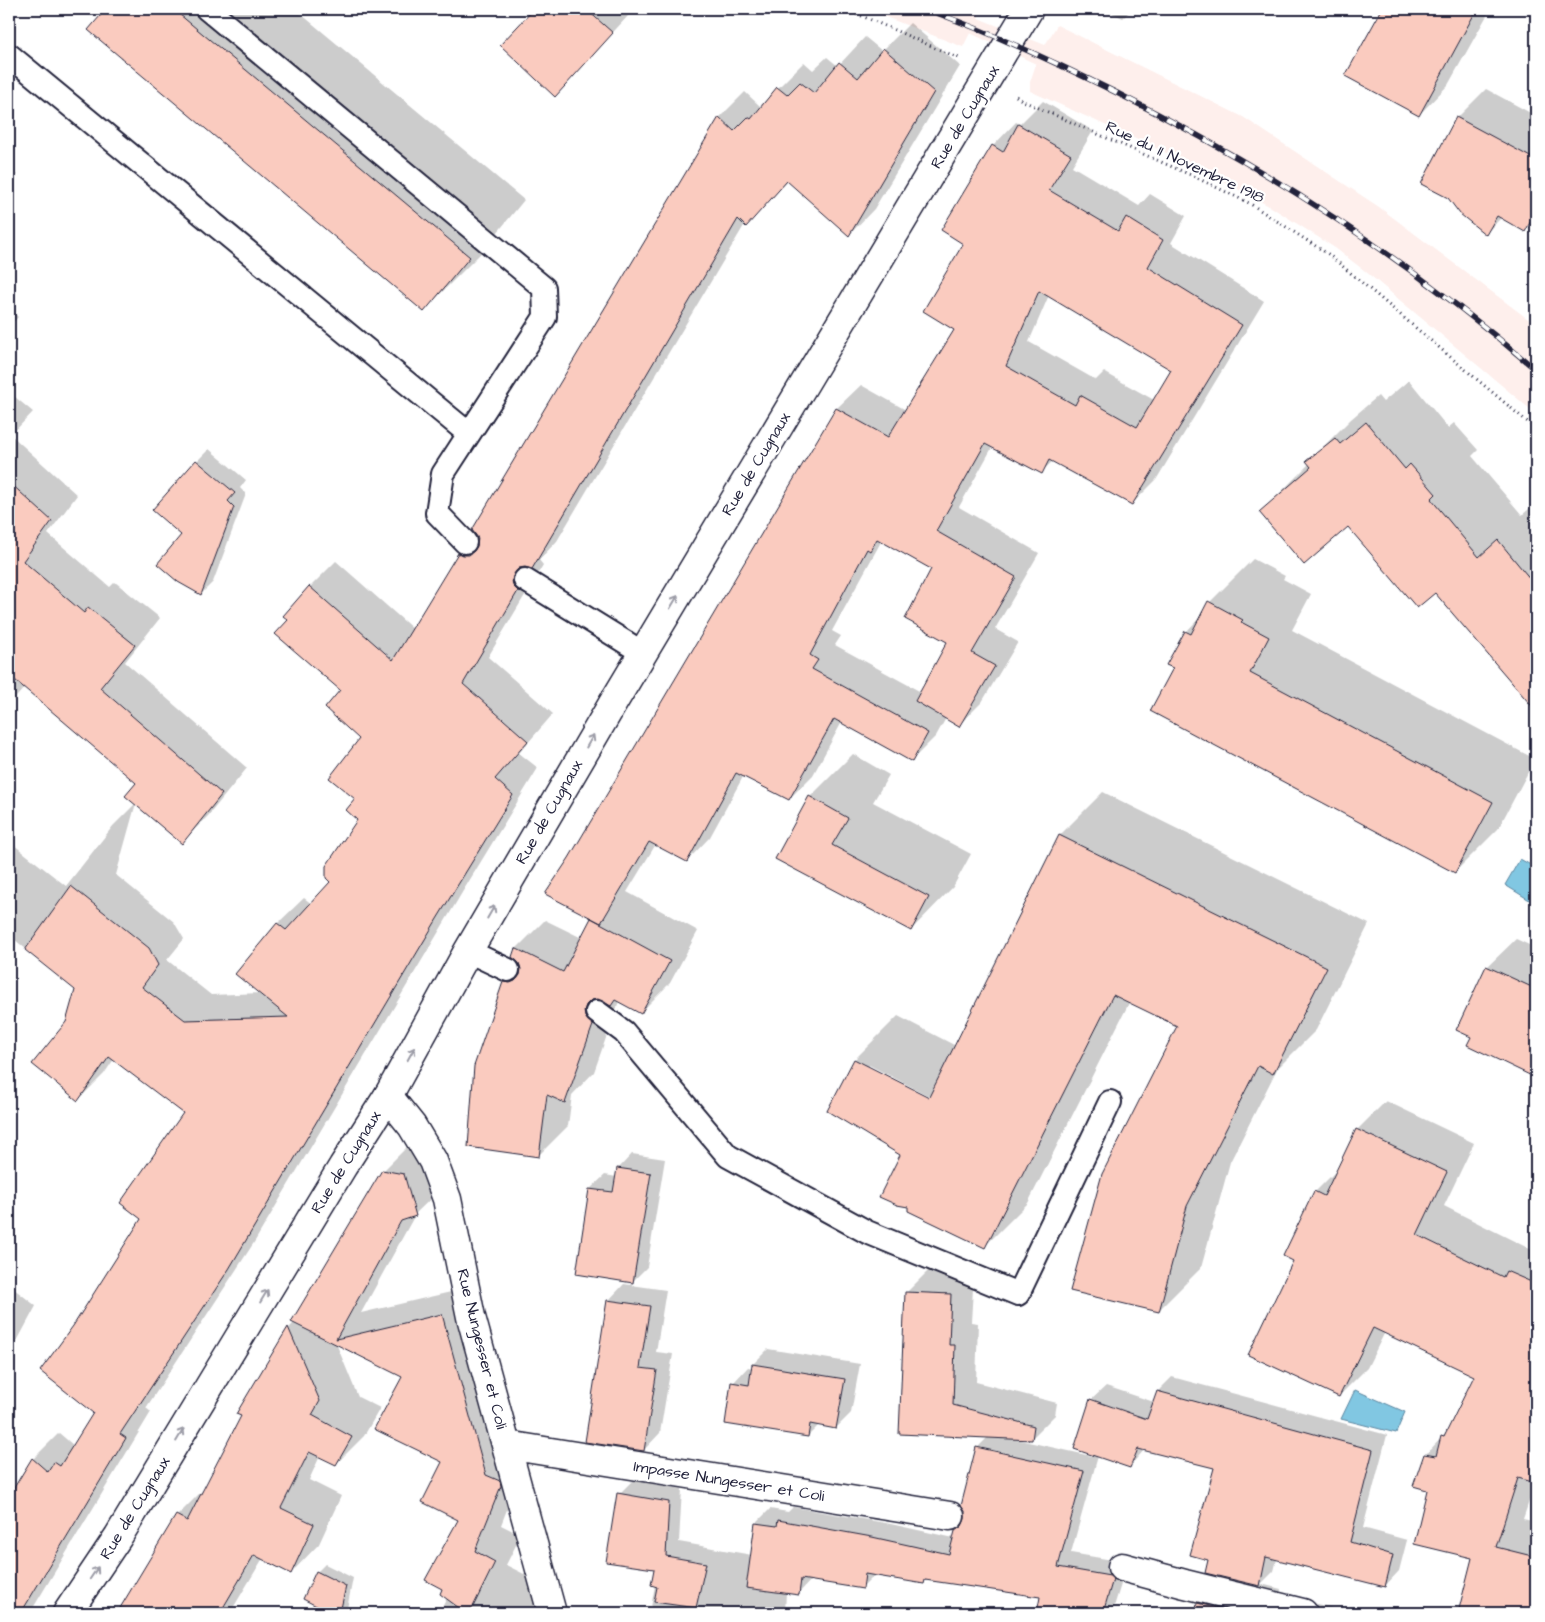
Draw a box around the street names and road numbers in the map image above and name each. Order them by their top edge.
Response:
street label: Rue de Cugnaux [925,61,1006,173]
street label: Rue du 11 Novembre 1918 [1102,116,1268,208]
street label: Rue de Cugnaux [716,408,797,520]
street label: Rue de Cugnaux [510,755,589,869]
street label: Rue de Cugnaux [306,1106,388,1218]
street label: Rue Nungesser et Coli [450,1267,513,1432]
street label: Rue de Cugnaux [95,1452,177,1564]
street label: Impasse Nungesser et Coli [632,1455,827,1508]

